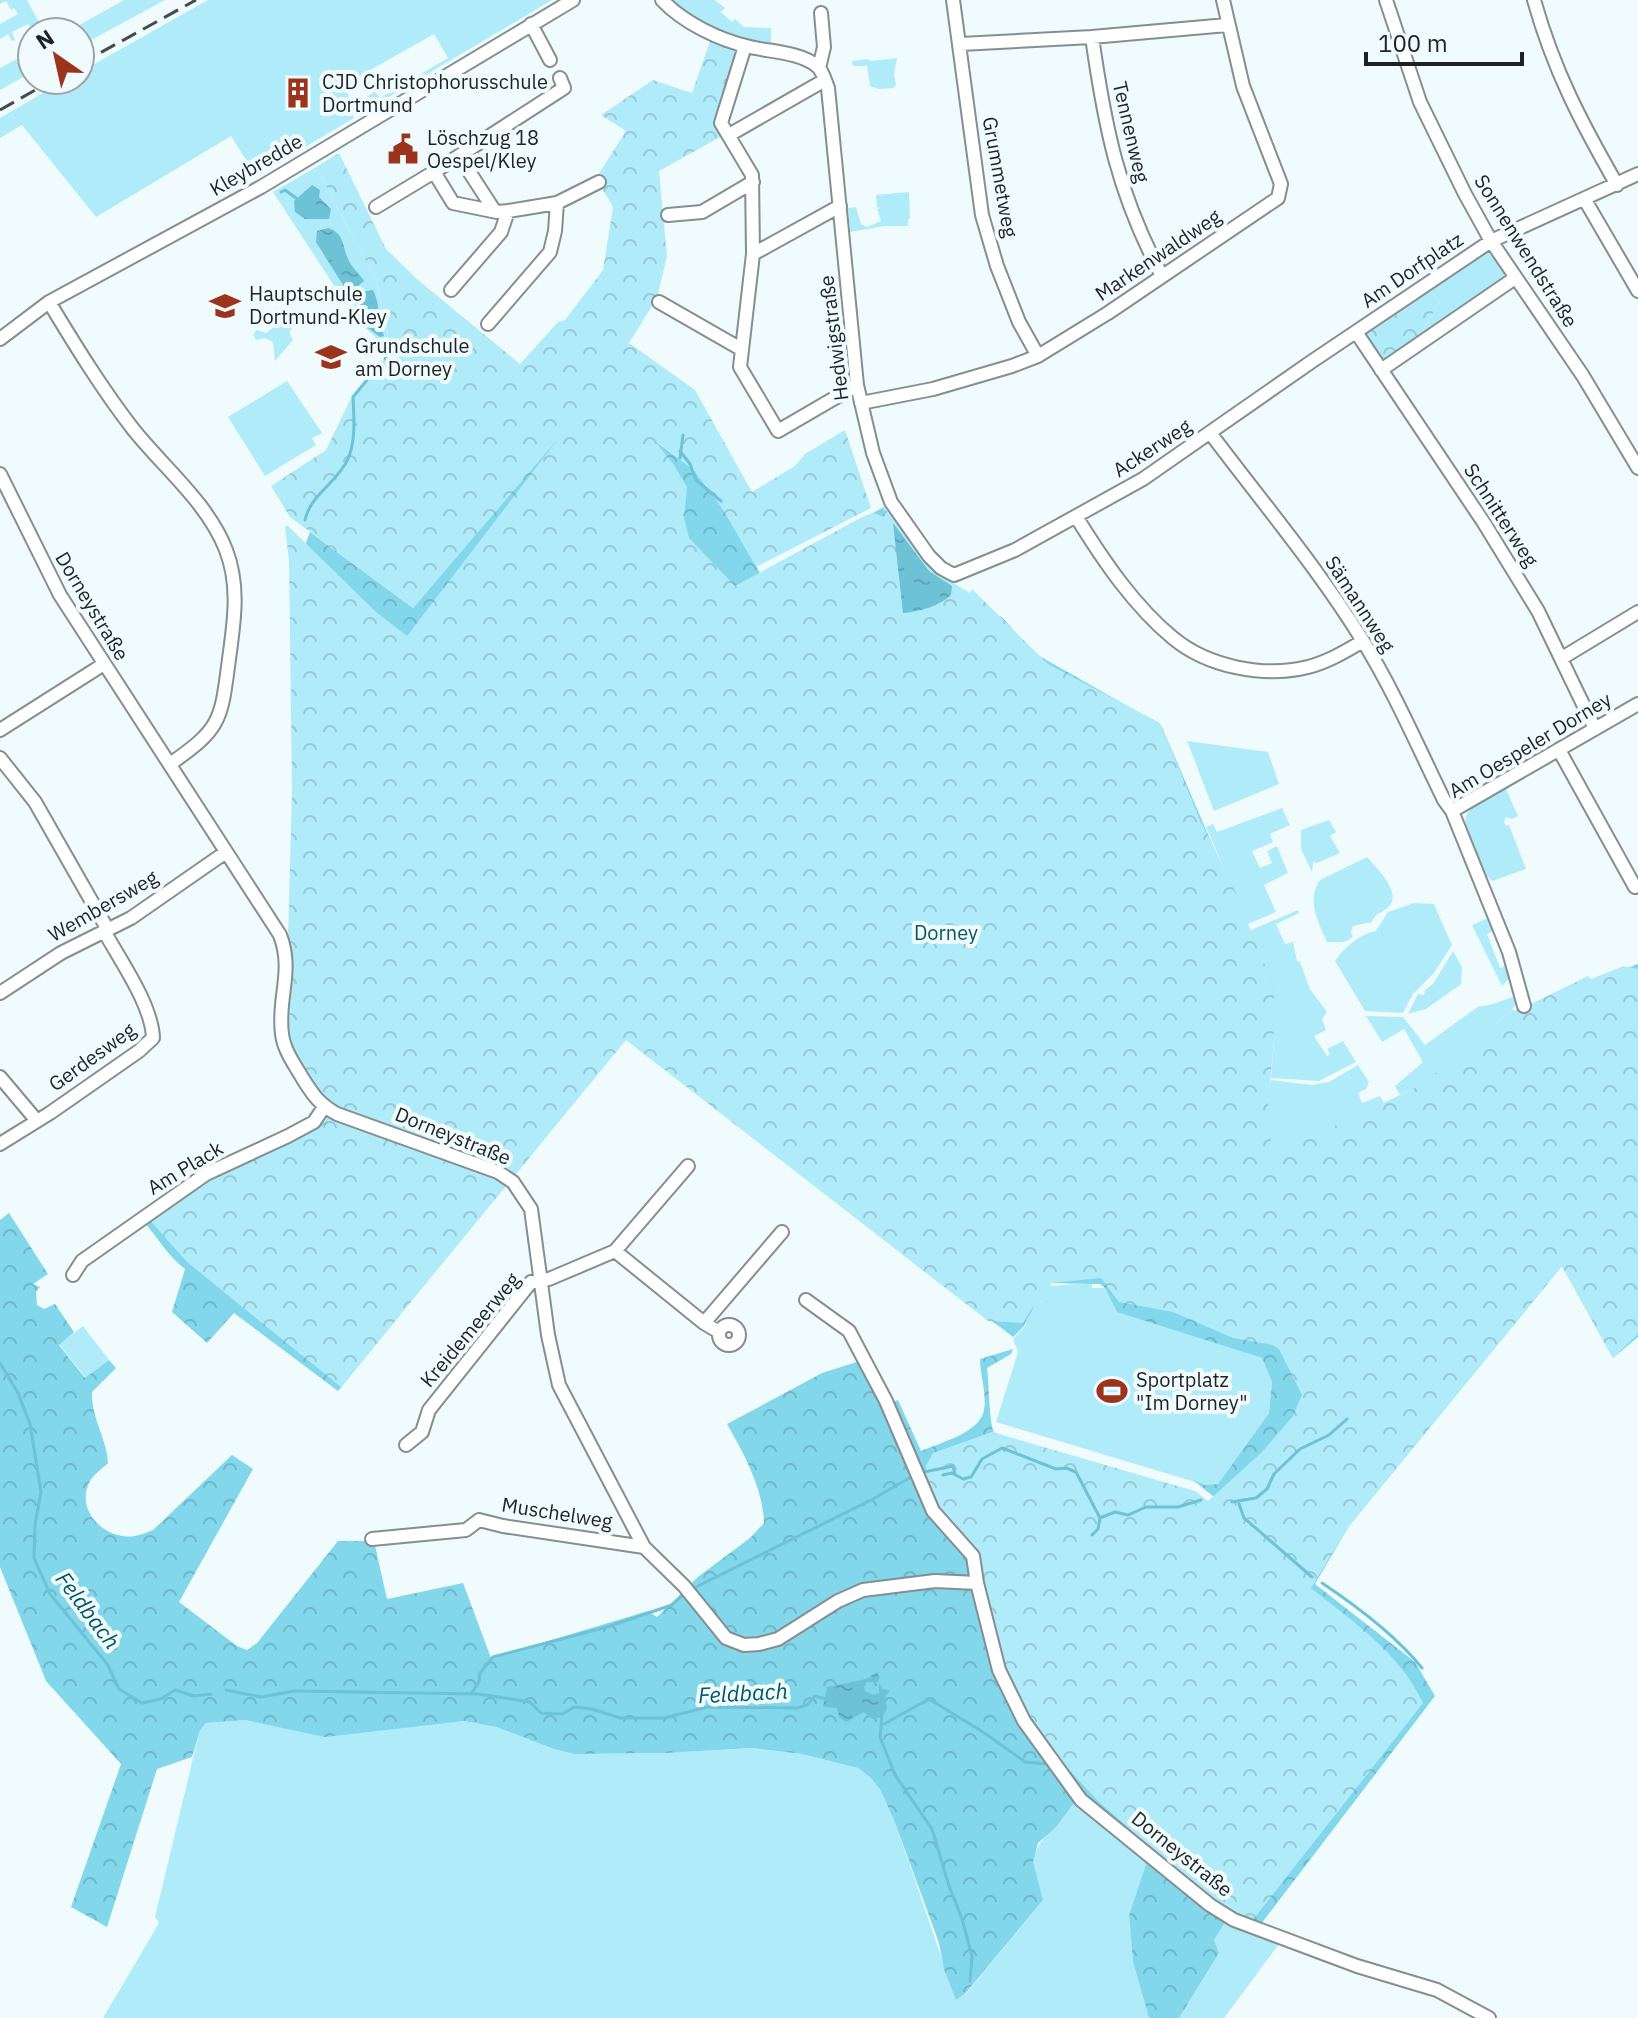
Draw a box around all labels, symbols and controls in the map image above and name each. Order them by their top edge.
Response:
north arrow [16,16,96,96]
scale bar [1366,16,1522,66]
text: N [30,23,59,55]
text: 100 m [1378,27,1448,59]
place label: CJD Christophorusschule Dortmund [322,68,548,118]
building icon: CJD Christophorusschule Dortmund [281,76,315,110]
street label: Tennenweg [1107,79,1156,185]
street label: Grummetweg [977,114,1024,240]
place label: Löschzug 18 Oespel/Kley [427,124,539,174]
street label: Kleybredde [204,127,307,202]
public building icon: Löschzug 18 Oespel/Kley [386,132,420,166]
street label: Sonnenwendstraße [1469,169,1584,332]
street label: Markenwaldweg [1089,202,1226,307]
street label: Am Dorfplatz [1355,226,1468,314]
street label: Hedwigstraße [812,274,855,402]
place label: Hauptschule Dortmund-Kley [249,280,387,330]
school or university icon: Hauptschule Dortmund-Kley [208,289,242,323]
place label: Grundschule am Dorney [355,332,470,382]
school or university icon: Grundschule am Dorney [314,340,348,374]
street label: Ackerweg [1107,412,1196,483]
street label: Schnitterweg [1458,458,1545,572]
street label: Dorneystraße [49,546,136,665]
street label: Sämannweg [1319,550,1402,658]
street label: Am Oespeler Dorney [1443,685,1616,804]
street label: Wembersweg [43,863,163,948]
park label: Dorney [914,919,978,946]
street label: Gerdesweg [43,1016,141,1097]
street label: Dorneystraße [391,1100,515,1171]
street label: Am Plack [142,1134,228,1201]
street label: Kreidemeerweg [414,1266,526,1393]
place label: Sportplatz "Im Dorney" [1136,1366,1248,1416]
sports icon: Sportplatz "Im Dorney" [1095,1374,1129,1408]
street label: Muschelweg [500,1490,615,1535]
water label: Feldbach [50,1565,127,1654]
water label: Feldbach [697,1676,789,1709]
street label: Dorneystraße [1126,1805,1238,1903]

